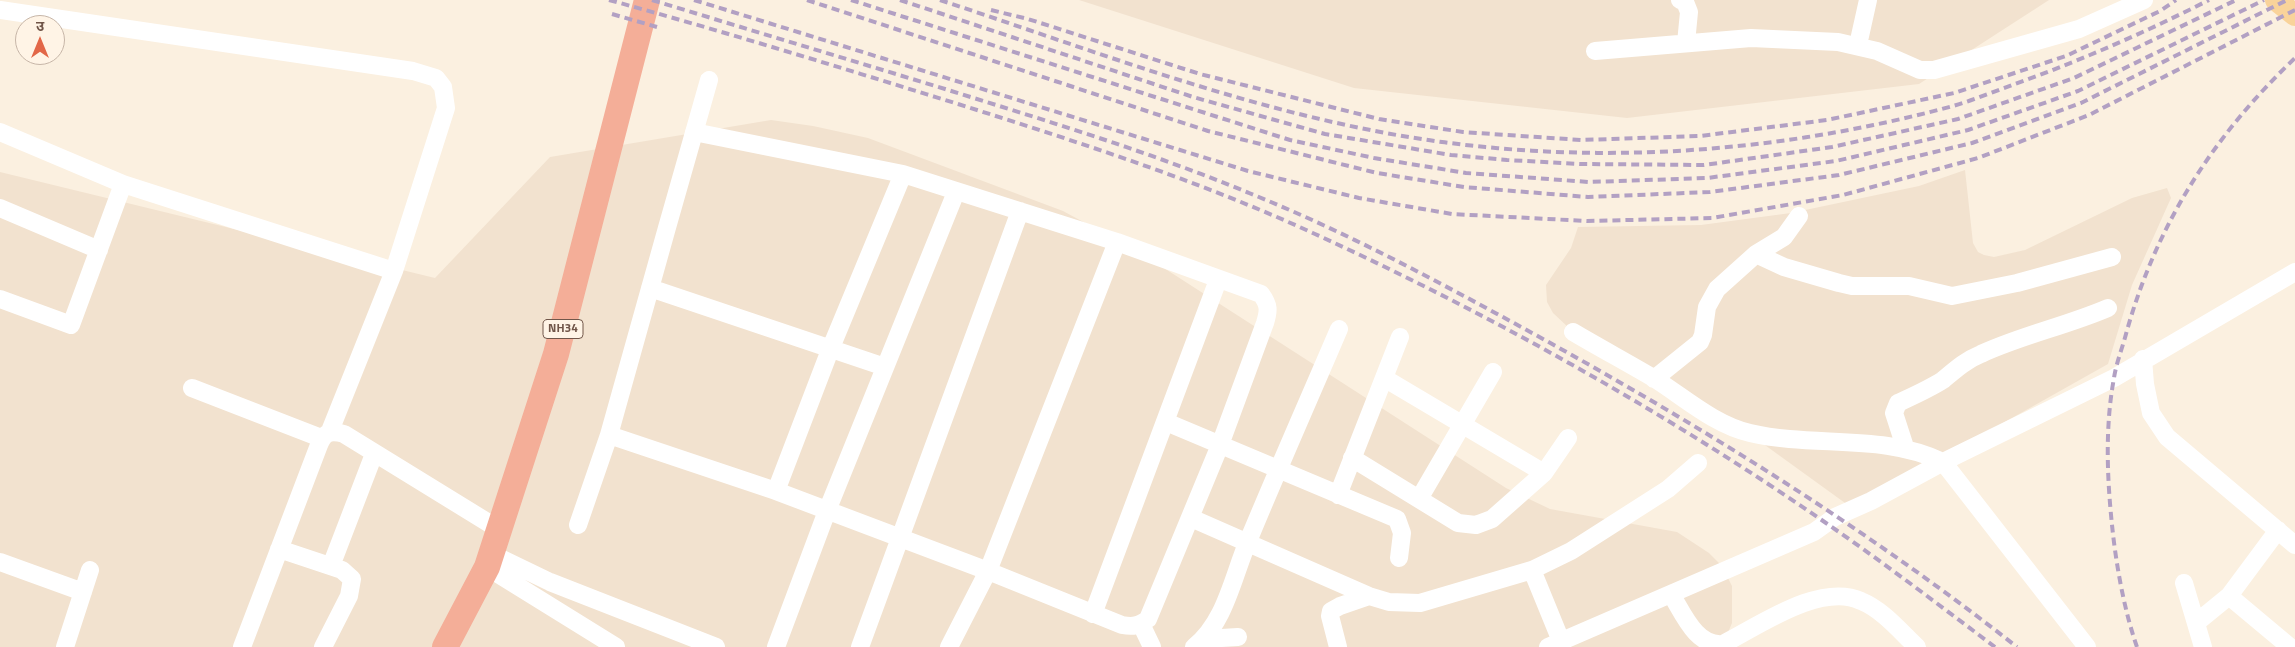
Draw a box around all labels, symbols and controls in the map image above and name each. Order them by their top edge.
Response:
north arrow [15,15,65,65]
text: उ [36,15,44,36]
road number: NH34 [543,320,583,338]

